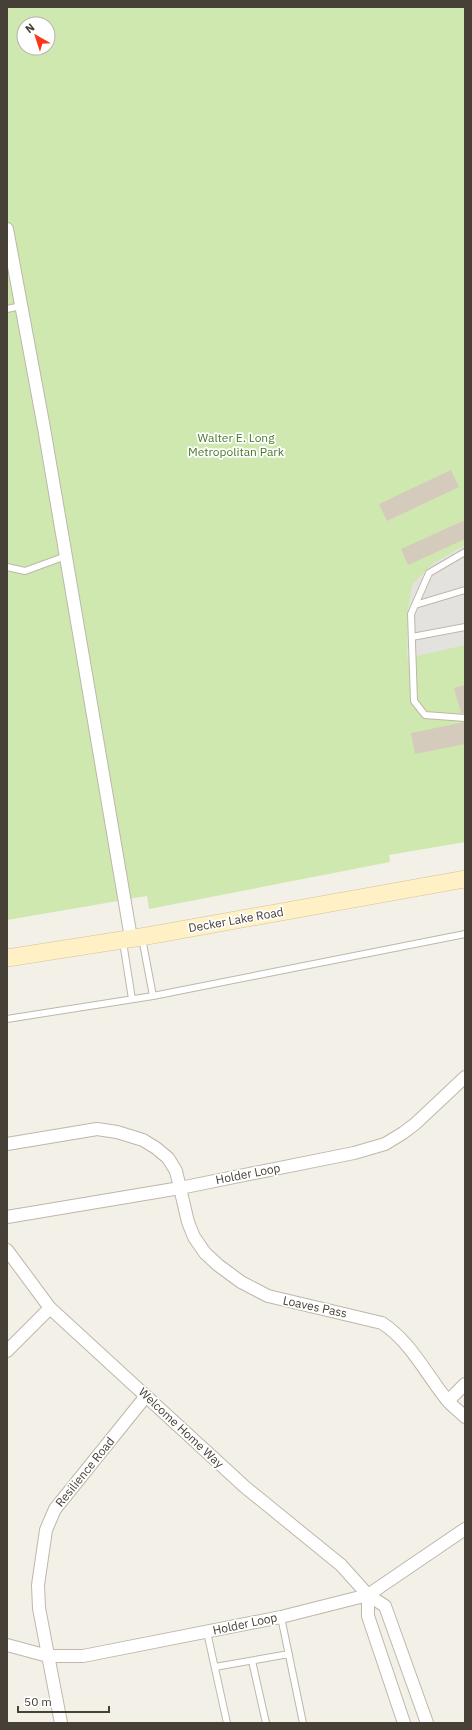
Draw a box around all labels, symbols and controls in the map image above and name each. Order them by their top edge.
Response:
north arrow [16,16,56,56]
text: N [22,20,37,36]
park label: Walter E. Long Metropolitan Park [188,430,285,459]
street label: Decker Lake Road [187,904,285,935]
street label: Holder Loop [214,1160,282,1187]
street label: Loaves Pass [282,1292,349,1321]
street label: Welcome Home Way [136,1384,227,1471]
street label: Resilience Road [52,1434,117,1510]
street label: Holder Loop [211,1609,279,1638]
scale bar [18,1688,109,1714]
text: 50 m [24,1694,52,1709]

